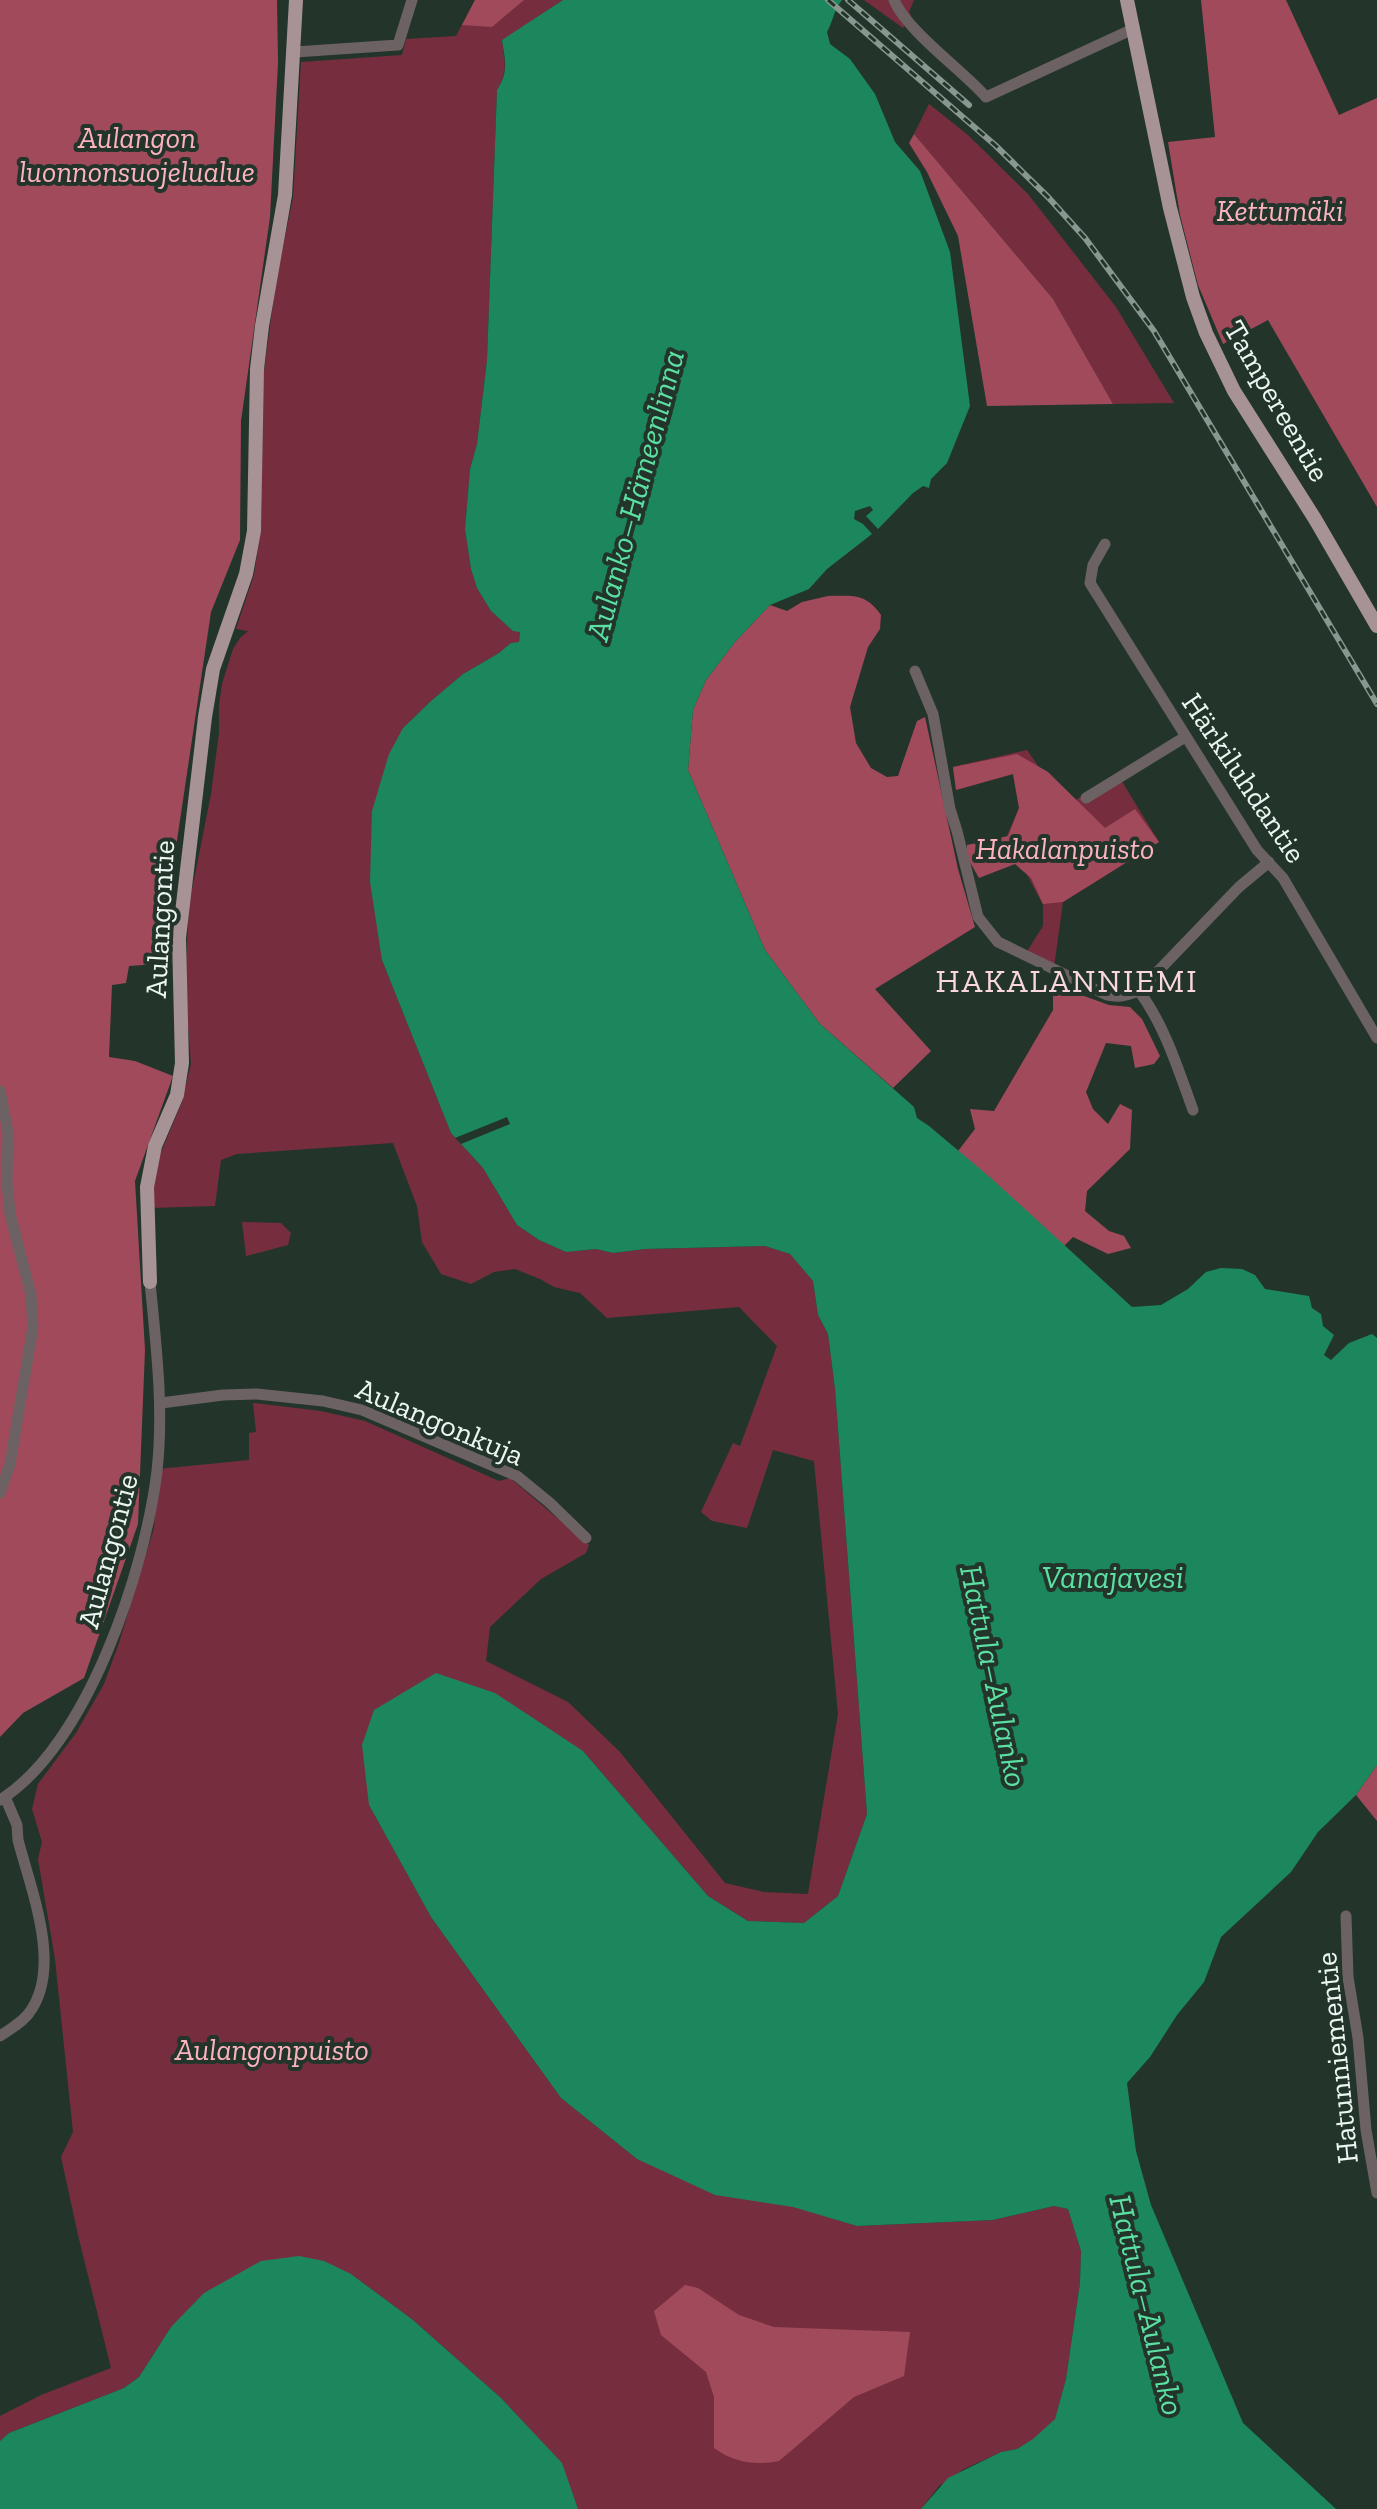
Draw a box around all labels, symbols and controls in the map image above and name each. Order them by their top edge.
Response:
park label: Aulangon luonnonsuojelualue [19,120,255,190]
park label: Kettumäki [1216,193,1344,229]
street label: Tampereentie [1216,314,1338,488]
water label: Aulanko–Hämeenlinna [578,346,692,645]
street label: Härkiluhdantie [1174,686,1314,870]
park label: Hakalanpuisto [976,831,1154,867]
street label: Aulangontie [138,839,182,999]
district label: HAKALANNIEMI [935,962,1199,1000]
street label: Aulangonkuja [351,1370,529,1474]
street label: Aulangontie [70,1470,146,1632]
water label: Vanajavesi [1042,1558,1184,1596]
water label: Hattula–Aulanko [952,1562,1036,1790]
street label: Hatunniementie [1308,1950,1366,2166]
park label: Aulangonpuisto [174,2032,369,2068]
water label: Hattula–Aulanko [1101,2191,1193,2419]

